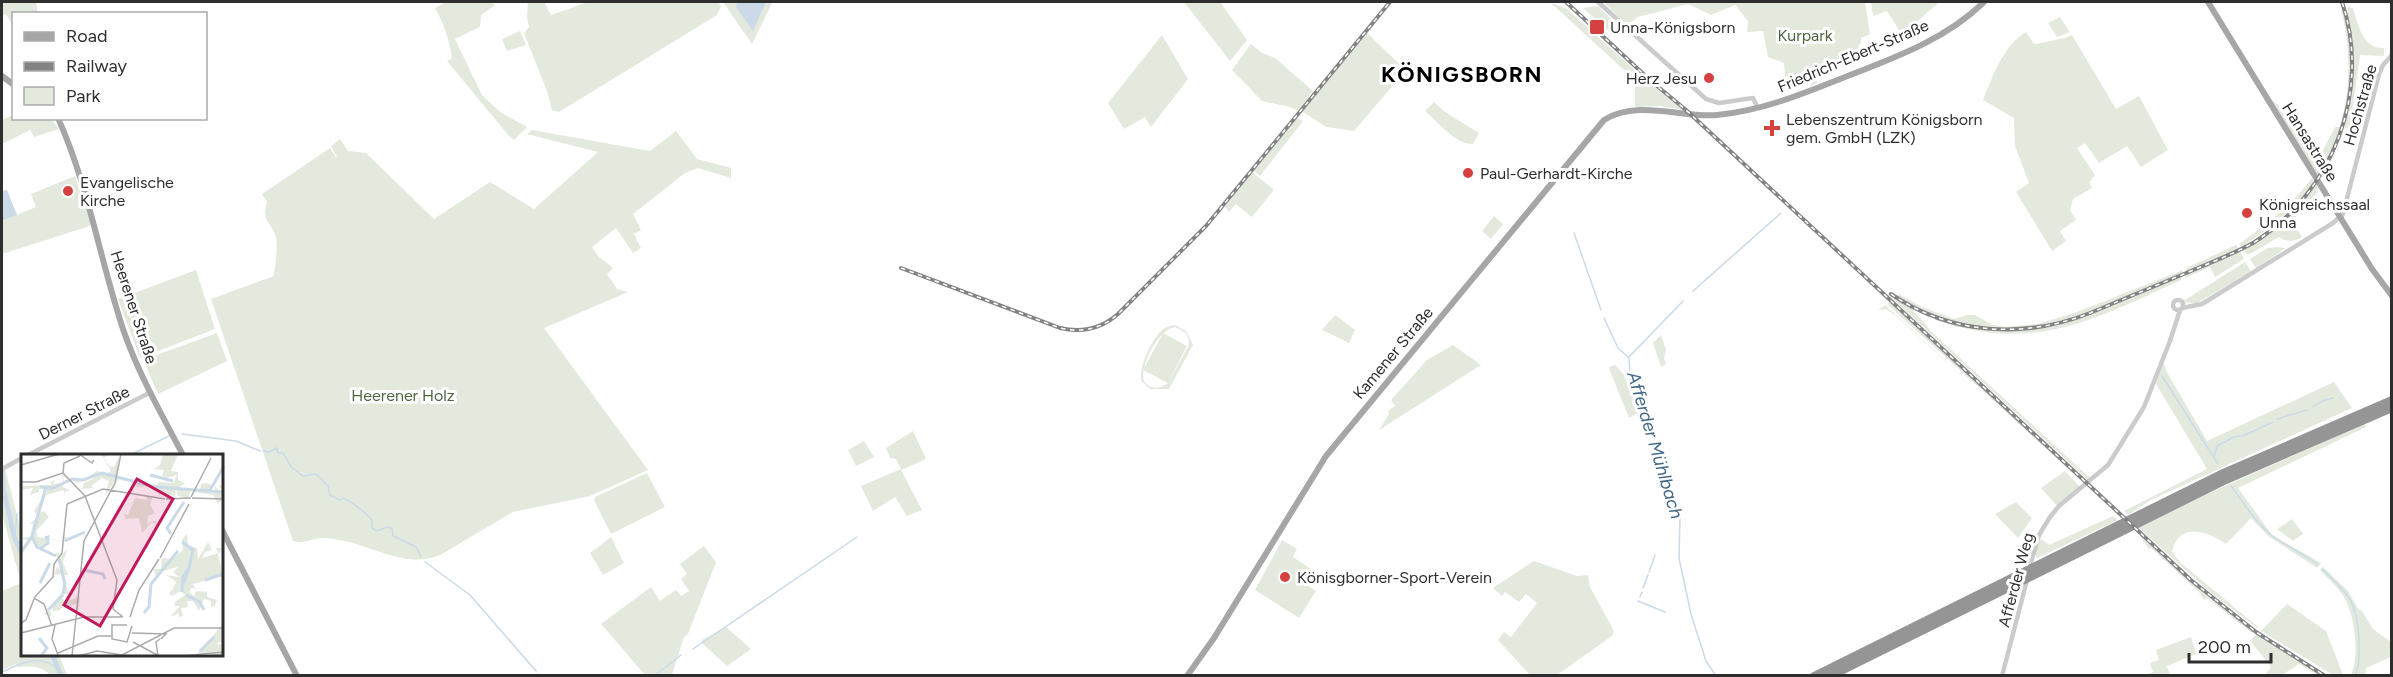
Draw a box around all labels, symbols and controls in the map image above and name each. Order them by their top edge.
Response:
legend [12,12,207,120]
street label: Friedrich-Ebert-Straße [1775,15,1932,96]
marker: Unna-Königsborn [1588,18,1606,36]
place label: Unna-Königsborn [1610,18,1735,37]
text: Road [66,25,107,47]
park label: Kurpark [1778,26,1833,45]
text: Railway [66,55,128,77]
district label: KÖNIGSBORN [1381,61,1543,88]
street label: Hochstraße [2339,62,2381,148]
place label: Herz Jesu [1626,69,1697,88]
marker: Herz Jesu [1702,71,1716,85]
text: Park [66,85,101,107]
street label: Hansastraße [2278,99,2342,185]
place label: Lebenszentrum Königsborn gem. GmbH (LZK) [1786,110,1982,147]
marker: Lebenszentrum Königsborn gem. GmbH (LZK) [1763,119,1781,137]
place label: Paul-Gerhardt-Kirche [1480,164,1633,183]
marker: Paul-Gerhardt-Kirche [1461,166,1475,180]
place label: Evangelische Kirche [80,173,174,210]
marker: Evangelische Kirche [61,184,75,198]
place label: Königreichssaal Unna [2259,195,2370,232]
marker: Königreichssaal Unna [2240,206,2254,220]
street label: Heerener Straße [107,248,161,366]
street label: Kamener Straße [1349,303,1437,403]
water label: Afferder Mühlbach [1622,368,1688,521]
street label: Derner Straße [35,382,133,444]
park label: Heerener Holz [351,386,455,405]
inset map [21,454,224,656]
street label: Afferder Weg [1994,531,2038,629]
place label: Könisgborner-Sport-Verein [1297,568,1492,587]
marker: Könisgborner-Sport-Verein [1278,570,1292,584]
scale bar [2189,626,2272,664]
text: 200 m [2198,636,2251,658]

